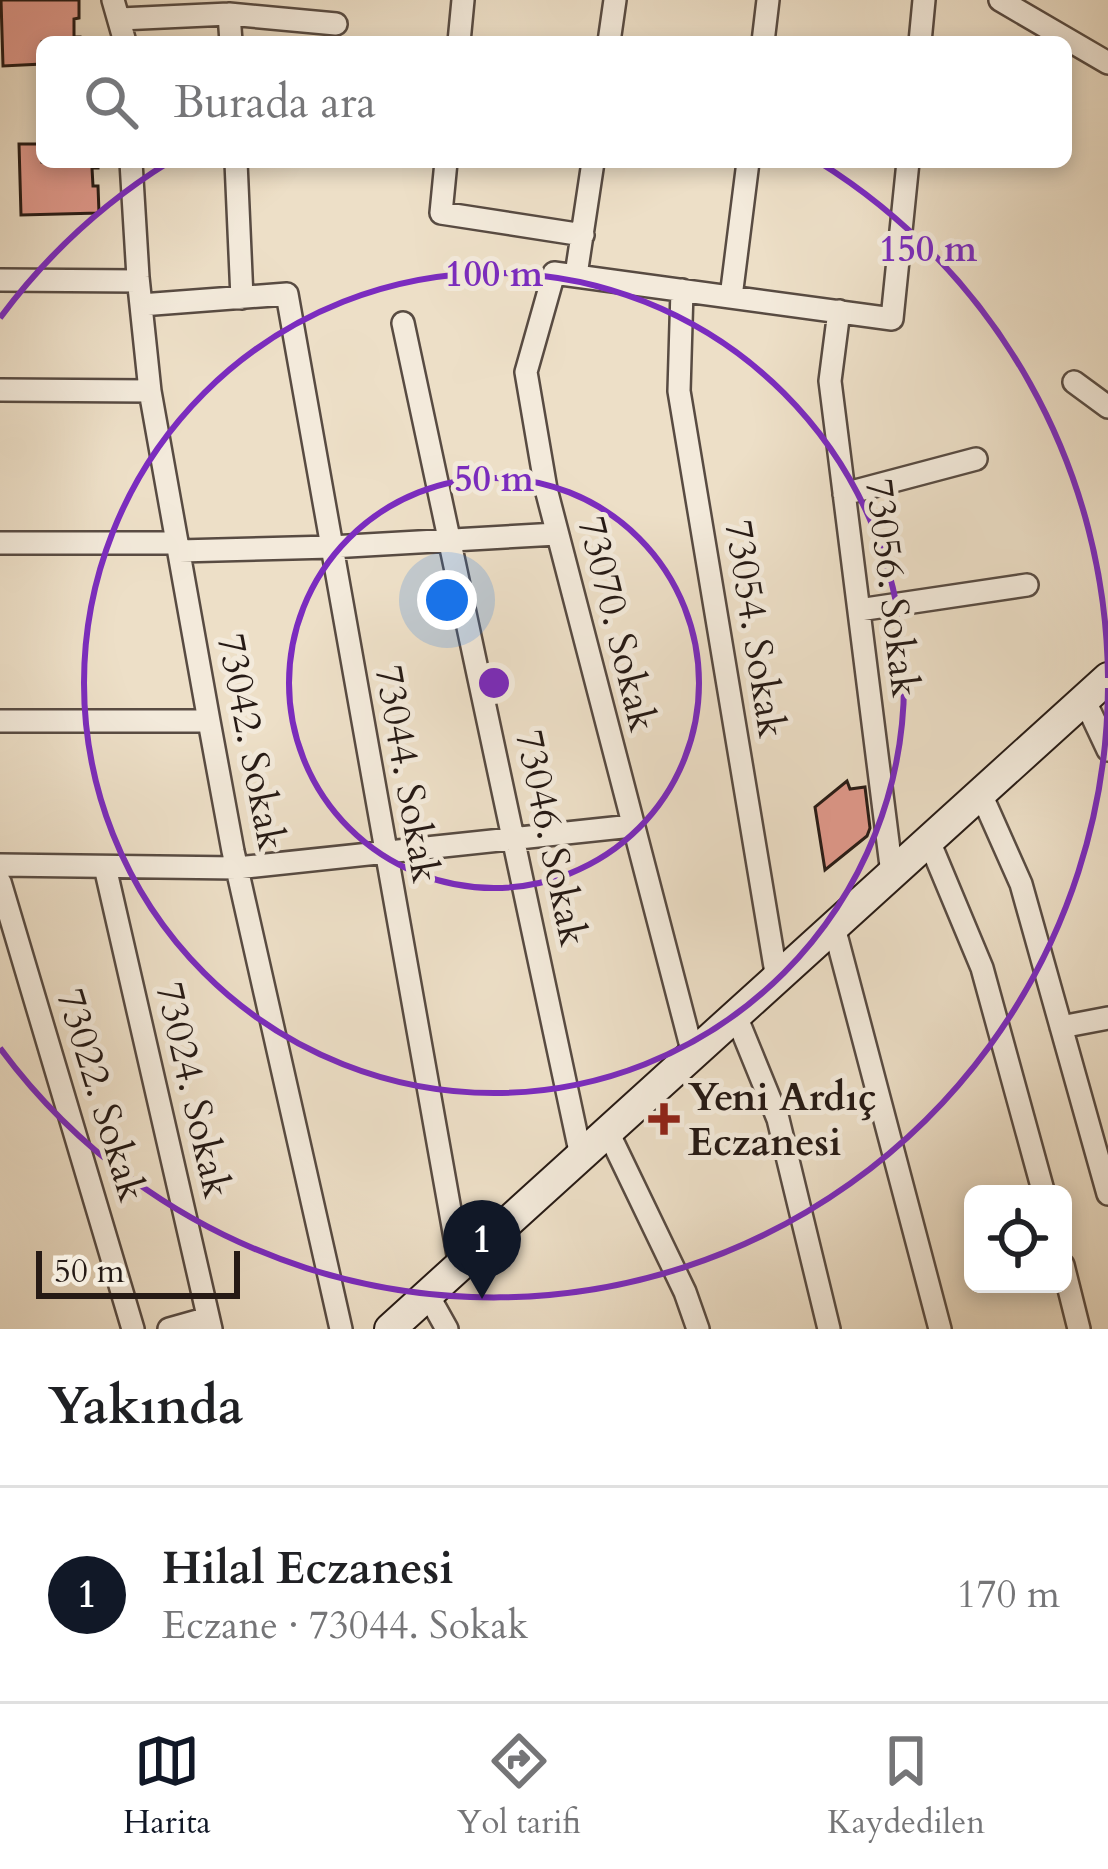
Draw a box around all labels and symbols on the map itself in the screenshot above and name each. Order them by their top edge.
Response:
text: 150 m [879,225,978,274]
text: 100 m [445,250,544,299]
text: 50 m [454,455,535,504]
street label: 73056. Sokak [852,476,932,700]
street label: 73070. Sokak [565,511,669,737]
street label: 73054. Sokak [712,516,798,742]
your location [417,570,477,630]
street label: 73042. Sokak [204,629,298,855]
street label: 73044. Sokak [362,661,452,887]
centre of rings [473,662,515,704]
street label: 73046. Sokak [502,725,600,951]
street label: 73024. Sokak [142,977,244,1203]
street label: 73022. Sokak [44,982,158,1208]
place label: Yeni Ardıç Eczanesi [688,1071,877,1169]
marker: Yeni Ardıç Eczanesi [651,1106,677,1132]
pin: 1 [443,1200,521,1299]
scale bar [36,1245,240,1298]

